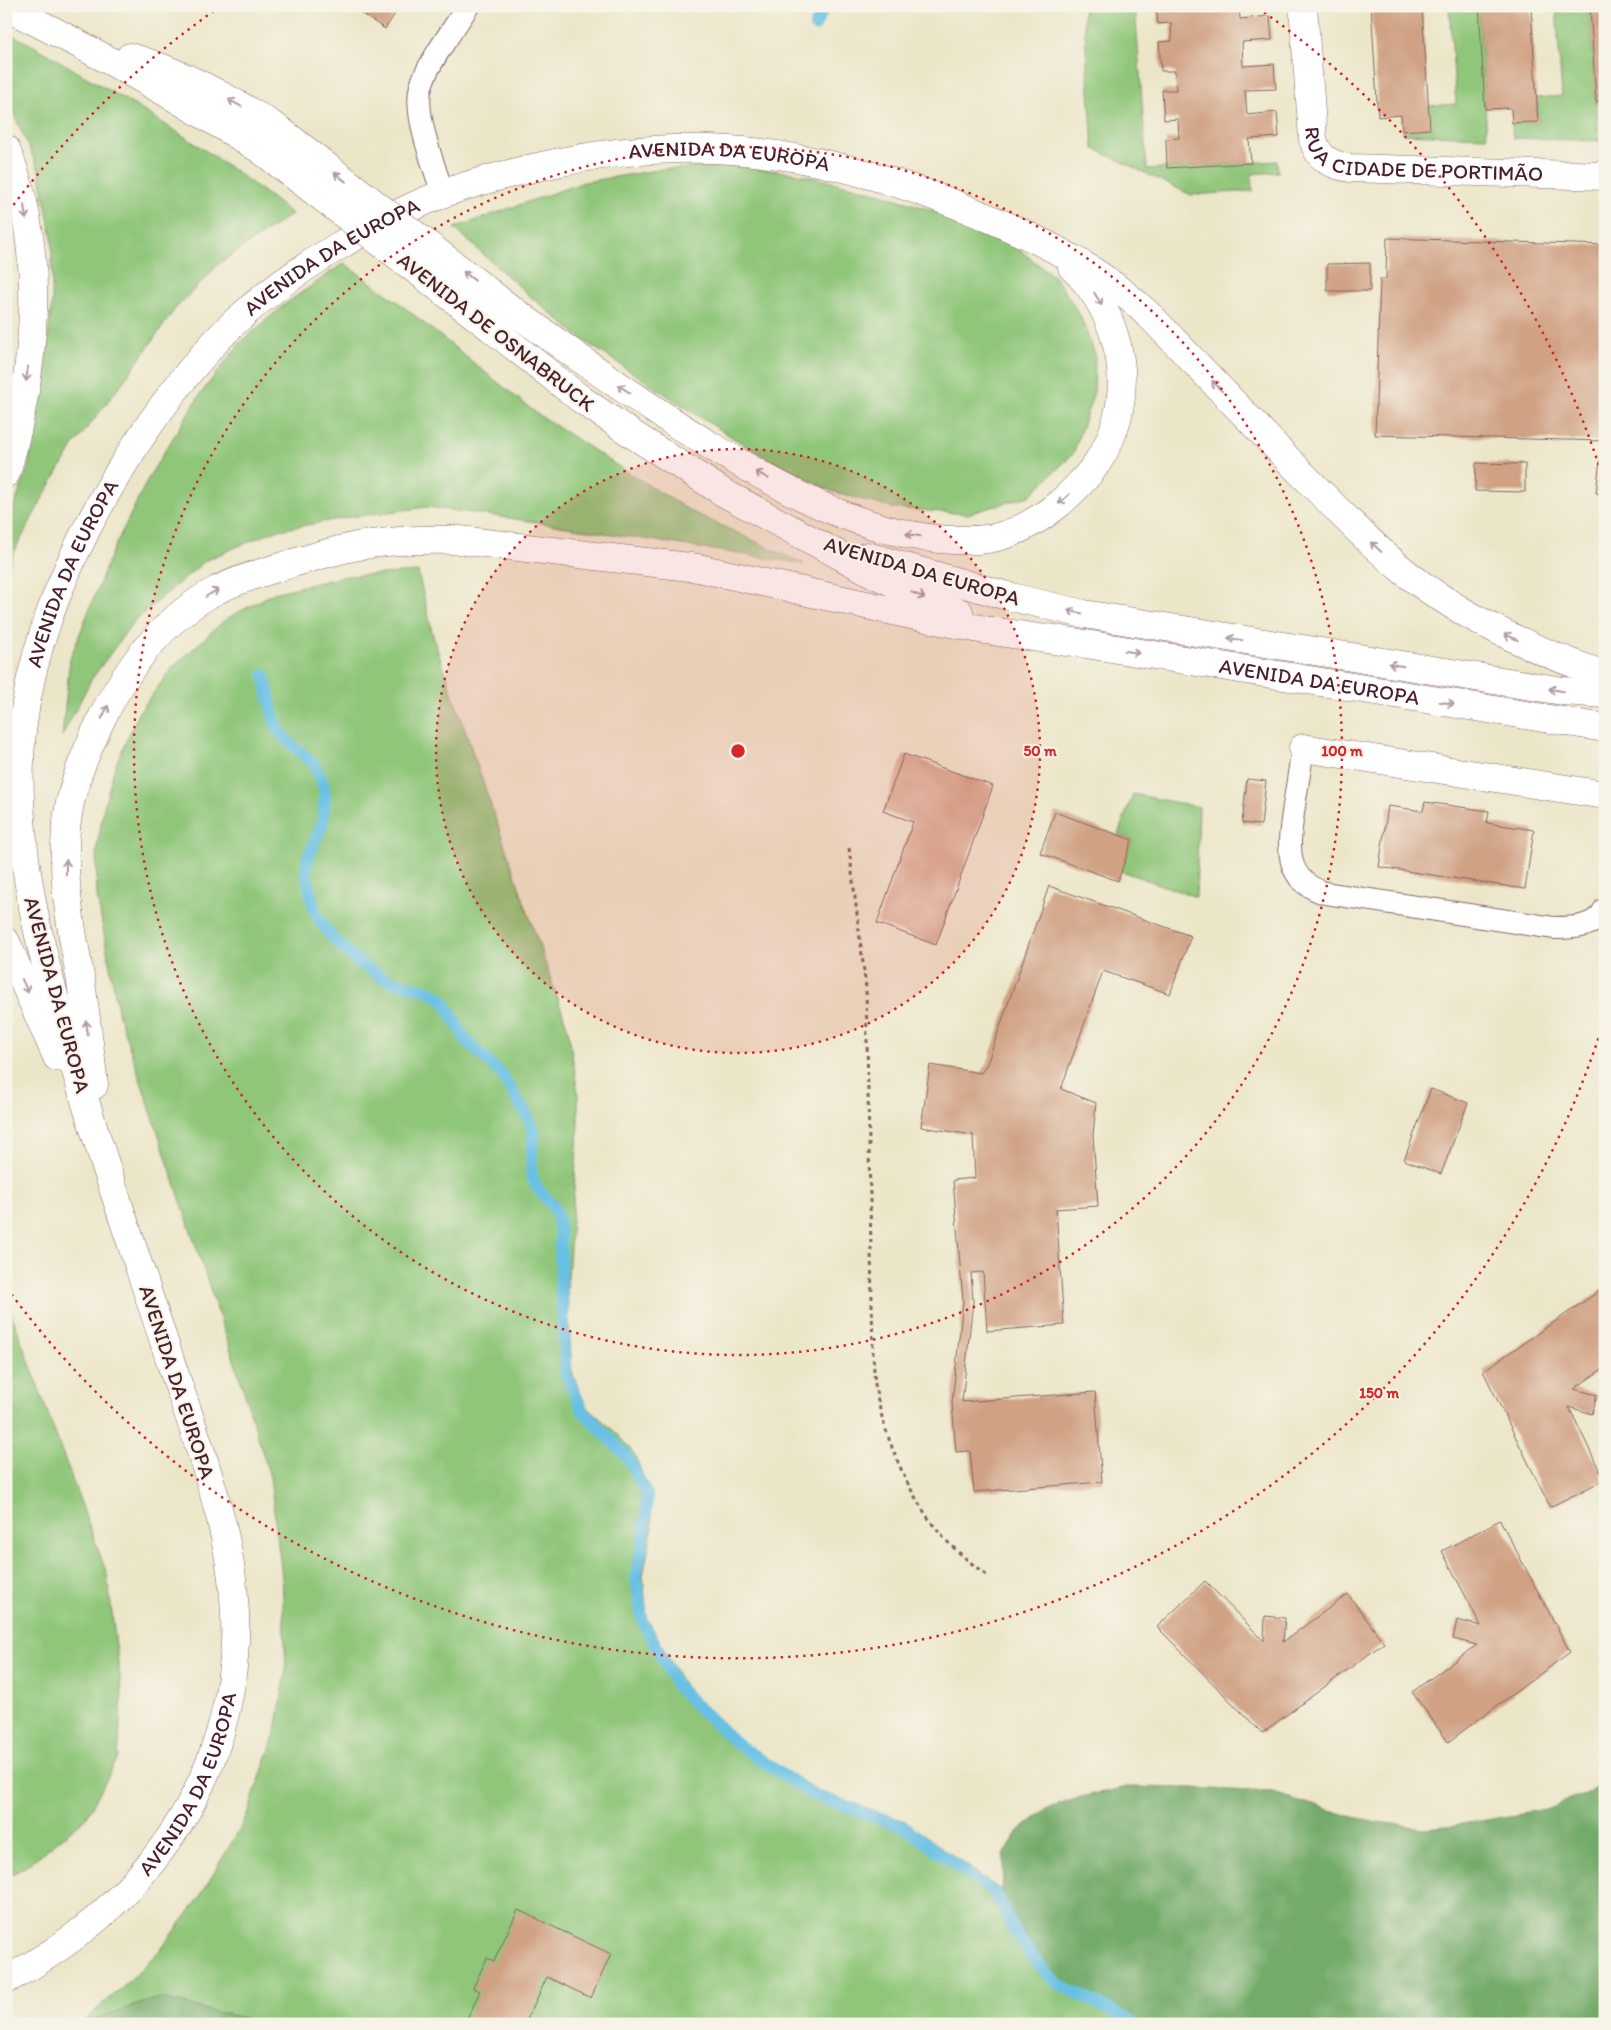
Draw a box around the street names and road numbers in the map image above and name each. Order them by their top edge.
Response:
street label: RUA CIDADE DE PORTIMÃO [1300,126,1543,186]
street label: AVENIDA DA EUROPA [627,136,833,176]
street label: AVENIDA DA EUROPA [238,192,424,321]
street label: AVENIDA DE OSNABRUCK [393,247,600,417]
street label: AVENIDA DA EUROPA [21,474,124,670]
street label: AVENIDA DA EUROPA [821,531,1023,611]
street label: AVENIDA DA EUROPA [1218,653,1422,710]
street label: AVENIDA DA EUROPA [19,894,96,1096]
street label: AVENIDA DA EUROPA [134,1282,221,1482]
street label: AVENIDA DA EUROPA [133,1689,241,1881]

